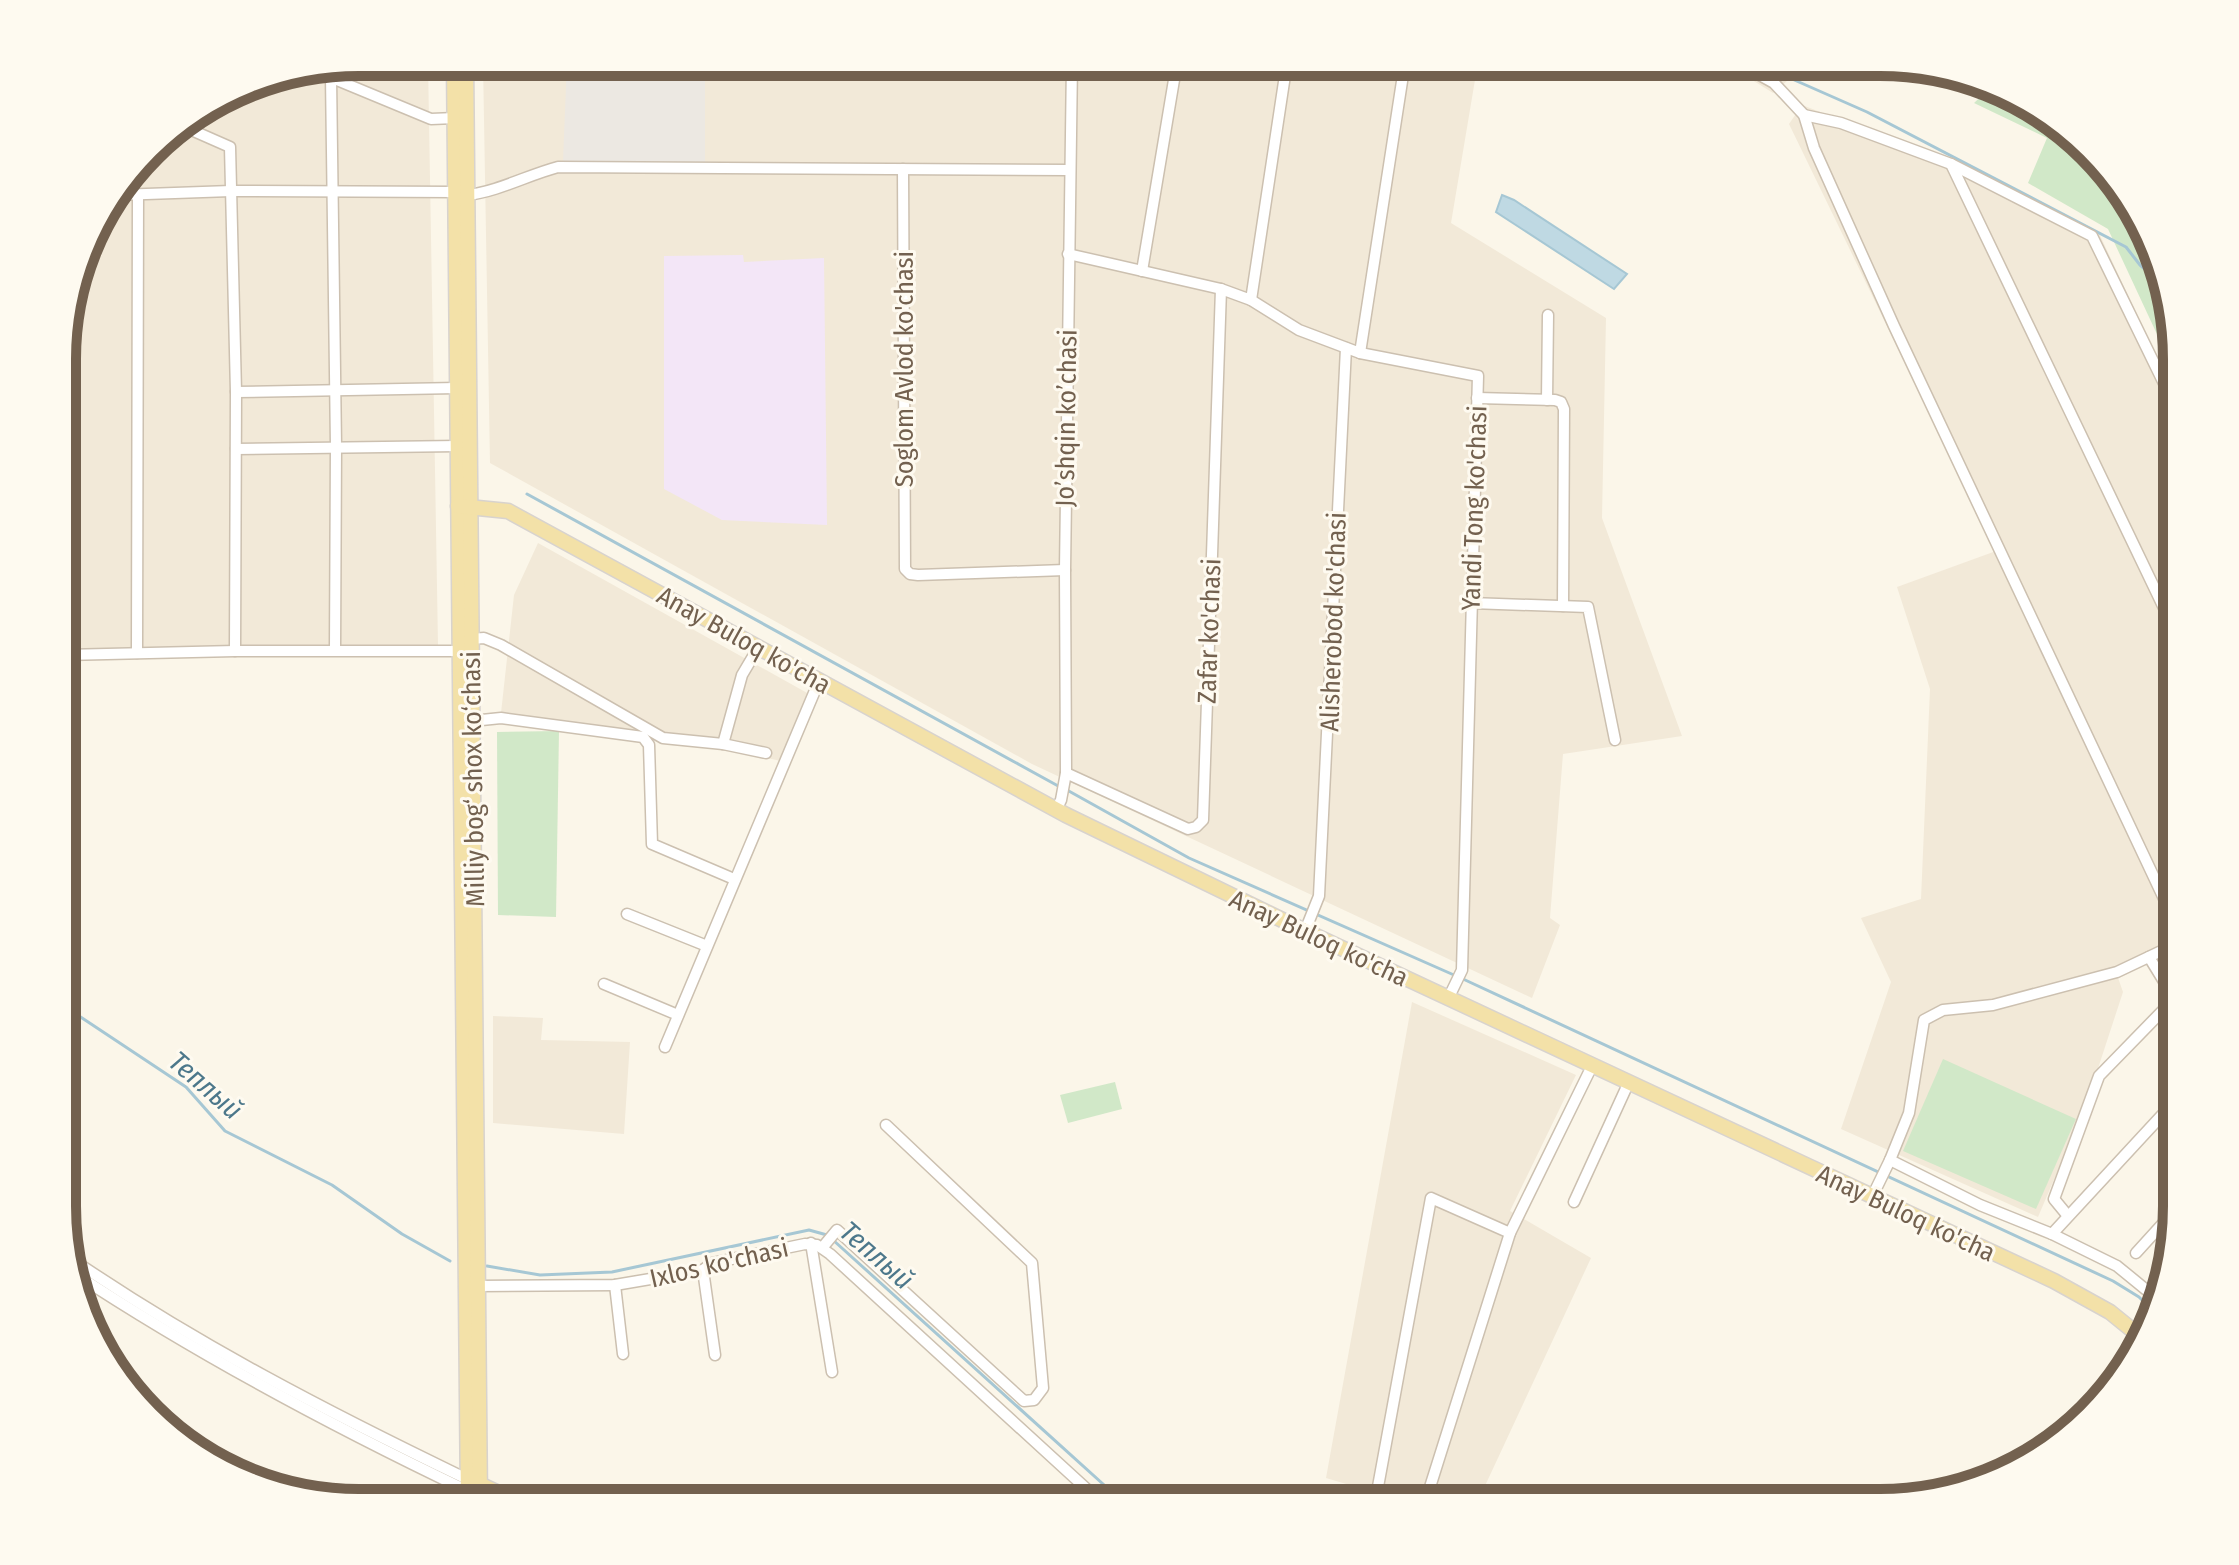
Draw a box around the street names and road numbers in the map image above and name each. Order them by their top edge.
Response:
street label: Soglom Avlod ko'chasi [889,251,920,487]
street label: Joʼshqin koʼchasi [1049,329,1084,507]
street label: Yandi Tong ko'chasi [1455,405,1494,611]
street label: Alisherobod ko'chasi [1314,512,1353,732]
street label: Zafar ko'chasi [1191,558,1228,704]
street label: Anay Buloq ko'cha [652,580,836,701]
street label: Milliy bog‘ shox ko‘chasi [456,651,491,907]
street label: Anay Buloq ko'cha [1225,884,1413,993]
street label: Anay Buloq ko'cha [1812,1159,2000,1268]
street label: Ixlos ko'chasi [647,1233,791,1294]

